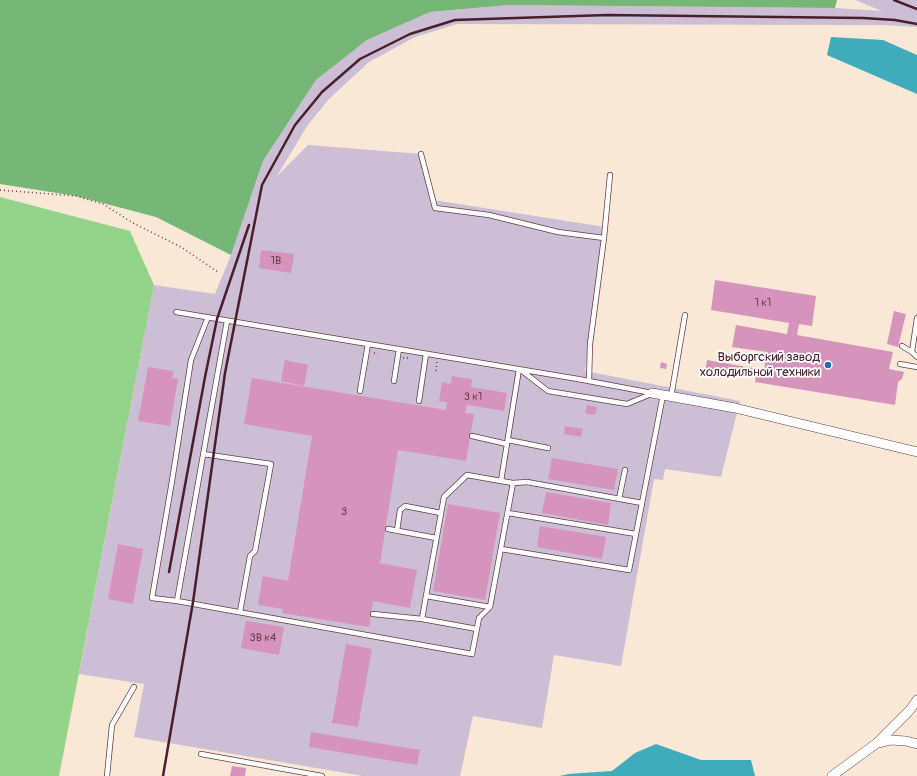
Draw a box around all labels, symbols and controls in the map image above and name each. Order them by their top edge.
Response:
house number: 1В [271,254,281,268]
house number: 1 к1 [755,296,771,310]
place label: Выборгский завод холодильной техники [700,350,820,381]
marker: Выборгский завод холодильной техники [823,360,833,370]
house number: 3 к1 [464,390,482,404]
house number: 3 [341,505,347,519]
house number: 3В к4 [250,631,276,645]

